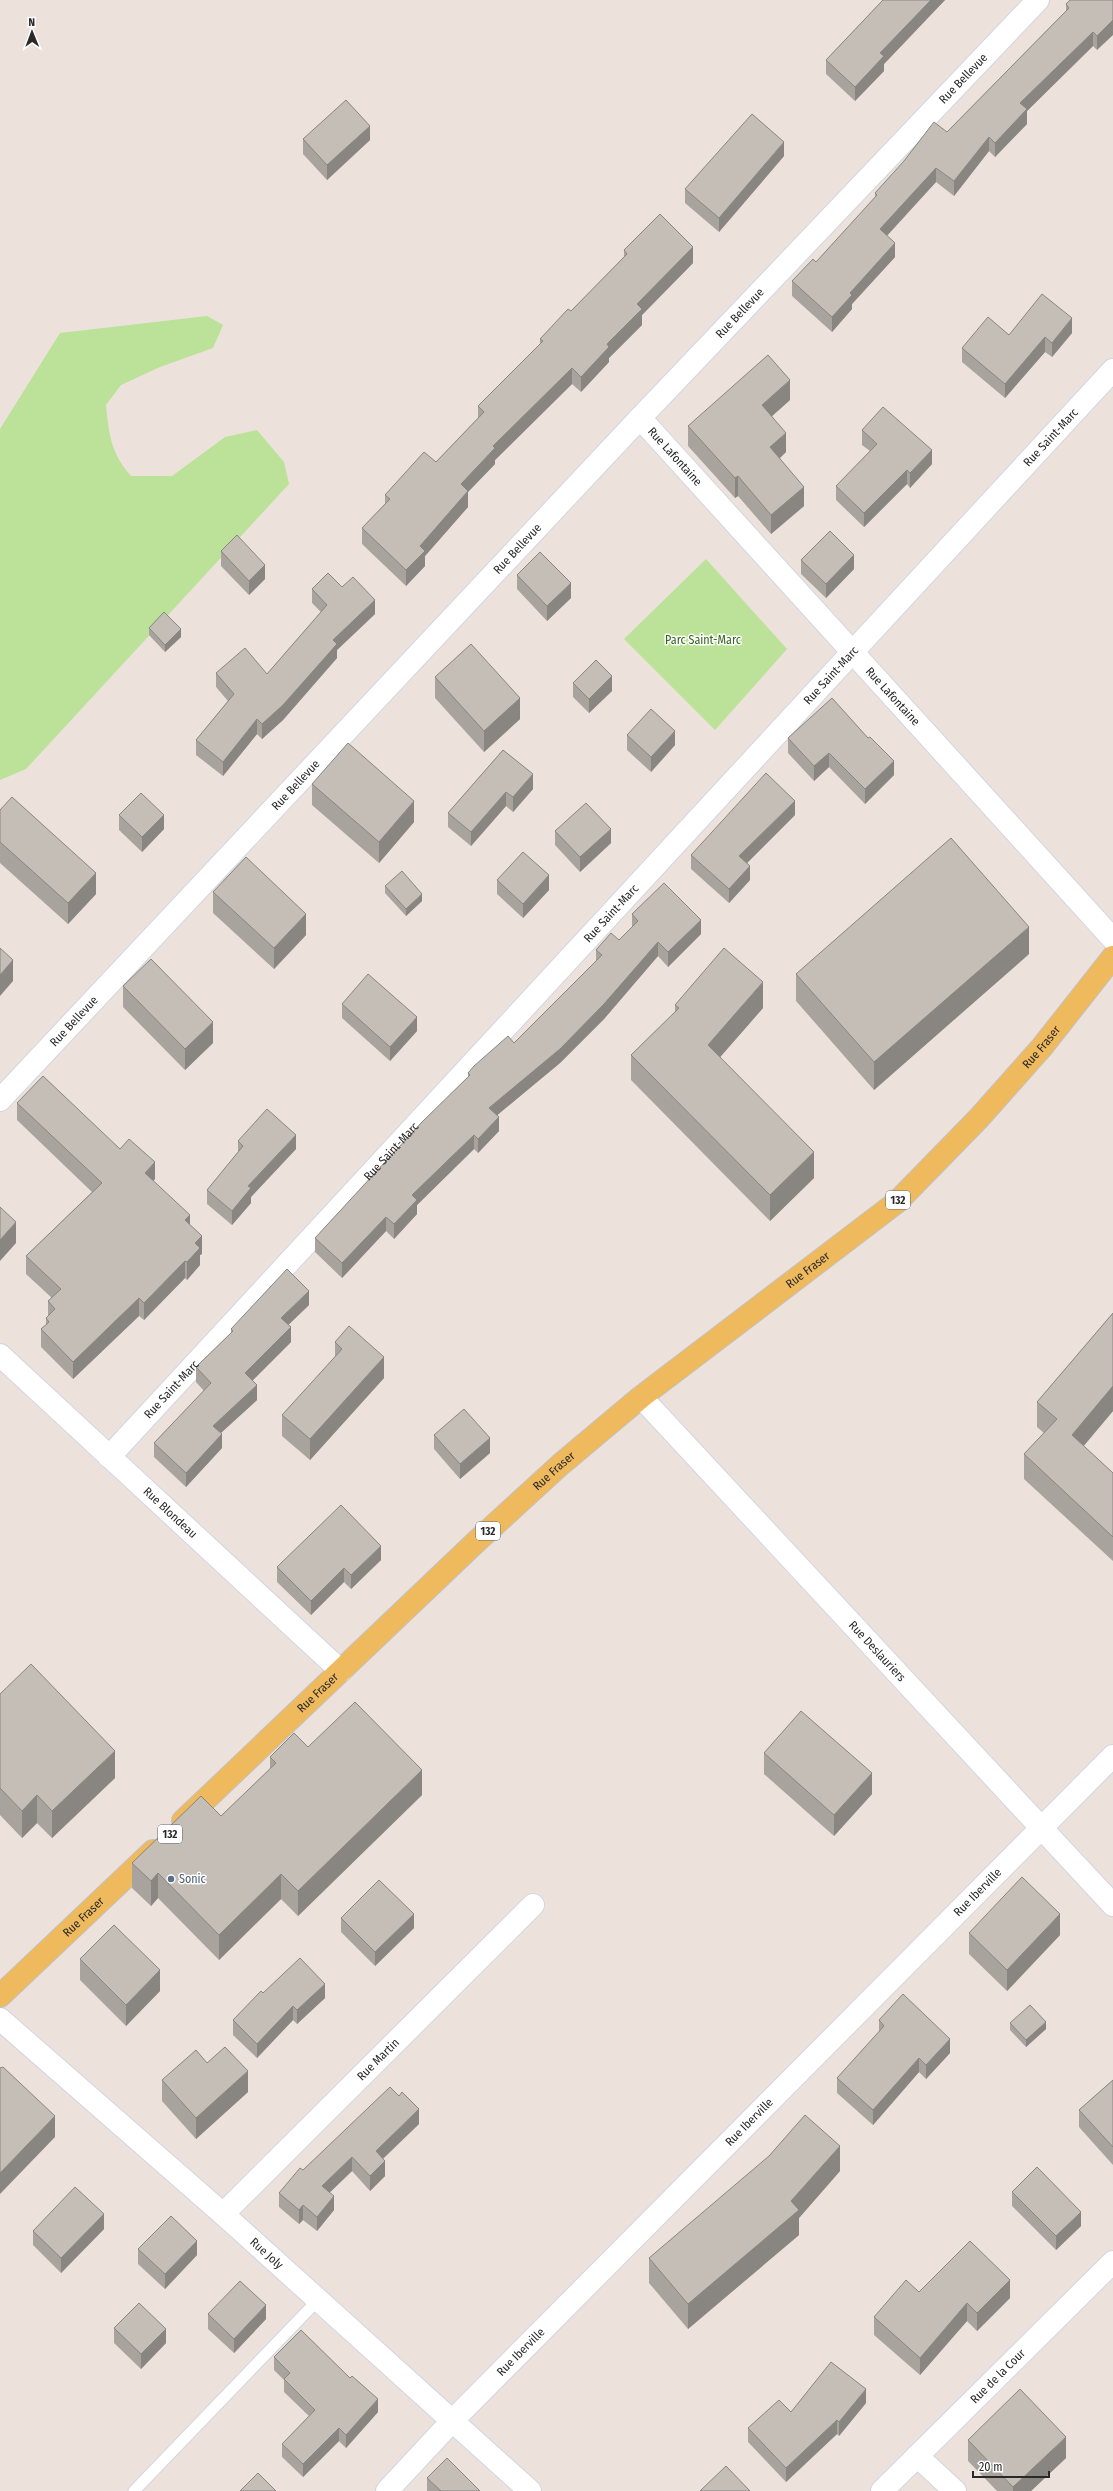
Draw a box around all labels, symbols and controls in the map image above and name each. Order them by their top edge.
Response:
north arrow [12,12,52,52]
text: N [28,16,35,29]
street label: Rue Bellevue [936,51,990,106]
street label: Rue Bellevue [713,285,767,341]
street label: Rue Saint-Marc [1020,405,1081,469]
street label: Rue Lafontaine [645,424,705,489]
street label: Rue Bellevue [490,521,544,577]
park label: Parc Saint-Marc [665,633,741,647]
street label: Rue Saint-Marc [801,643,861,707]
street label: Rue Lafontaine [863,664,923,729]
street label: Rue Bellevue [269,757,323,813]
street label: Rue Saint-Marc [581,881,641,945]
street label: Rue Bellevue [47,993,101,1049]
street label: Rue Fraser [1019,1022,1064,1071]
street label: Rue Saint-Marc [361,1119,422,1183]
road number: 132 [886,1191,910,1209]
street label: Rue Fraser [783,1248,833,1291]
street label: Rue Saint-Marc [141,1357,202,1421]
street label: Rue Fraser [530,1448,578,1493]
street label: Rue Blondeau [140,1484,200,1541]
road number: 132 [476,1522,500,1540]
street label: Rue Deslauriers [846,1618,909,1684]
street label: Rue Fraser [294,1669,342,1715]
road number: 132 [158,1825,182,1843]
street label: Rue Iberville [951,1865,1004,1919]
place label: Sonic [179,1872,206,1886]
marker: Sonic [166,1874,176,1884]
street label: Rue Fraser [60,1894,107,1940]
street label: Rue Martin [354,2036,402,2083]
street label: Rue Iberville [722,2095,776,2149]
street label: Rue Joly [247,2235,287,2272]
street label: Rue Iberville [494,2325,548,2379]
street label: Rue de la Cour [968,2346,1029,2406]
scale bar [973,2453,1049,2479]
text: 20 m [979,2460,1003,2474]

